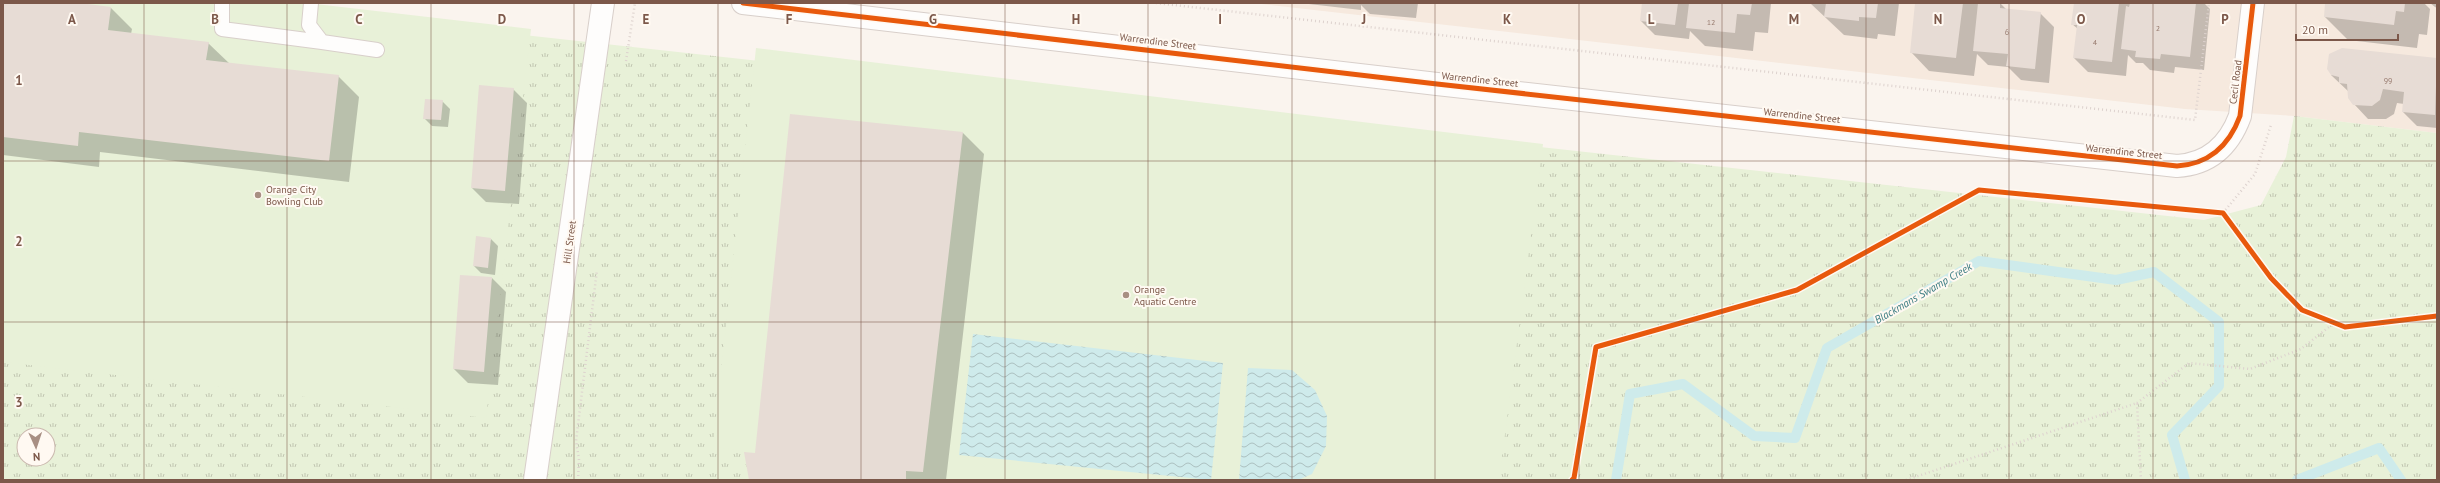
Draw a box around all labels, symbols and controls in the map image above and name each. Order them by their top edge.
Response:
text: A [68,11,76,28]
text: B [211,11,219,28]
text: C [355,11,363,28]
text: D [498,11,506,28]
text: E [643,11,650,28]
text: F [786,11,793,28]
text: G [929,11,937,28]
text: H [1072,11,1080,28]
text: I [1218,11,1222,28]
text: J [1361,11,1366,28]
text: K [1503,11,1511,28]
text: L [1648,11,1655,28]
text: M [1789,11,1799,28]
text: N [1934,11,1942,28]
text: O [2077,11,2086,28]
text: P [2221,11,2229,28]
scale bar [2296,16,2398,42]
house number: 12 [1707,17,1715,27]
text: 20 m [2302,22,2328,37]
house number: 2 [2156,23,2160,33]
house number: 6 [2005,27,2009,37]
street label: Warrendine Street [1119,30,1198,53]
house number: 4 [2093,37,2098,47]
street label: Cecil Road [2226,59,2245,105]
street label: Warrendine Street [1441,69,1520,90]
text: 1 [15,72,23,89]
house number: 99 [2384,75,2392,85]
street label: Warrendine Street [1763,105,1842,126]
street label: Warrendine Street [2085,141,2164,162]
place label: Orange City Bowling Club [266,183,323,208]
marker: Orange City Bowling Club [253,190,263,200]
street label: Hill Street [560,219,579,264]
text: 2 [15,233,23,250]
water label: Blackmans Swamp Creek [1872,259,1975,327]
place label: Orange Aquatic Centre [1134,283,1196,308]
marker: Orange Aquatic Centre [1121,290,1131,300]
text: 3 [15,394,23,411]
north arrow [16,427,56,467]
text: N [33,450,41,464]

